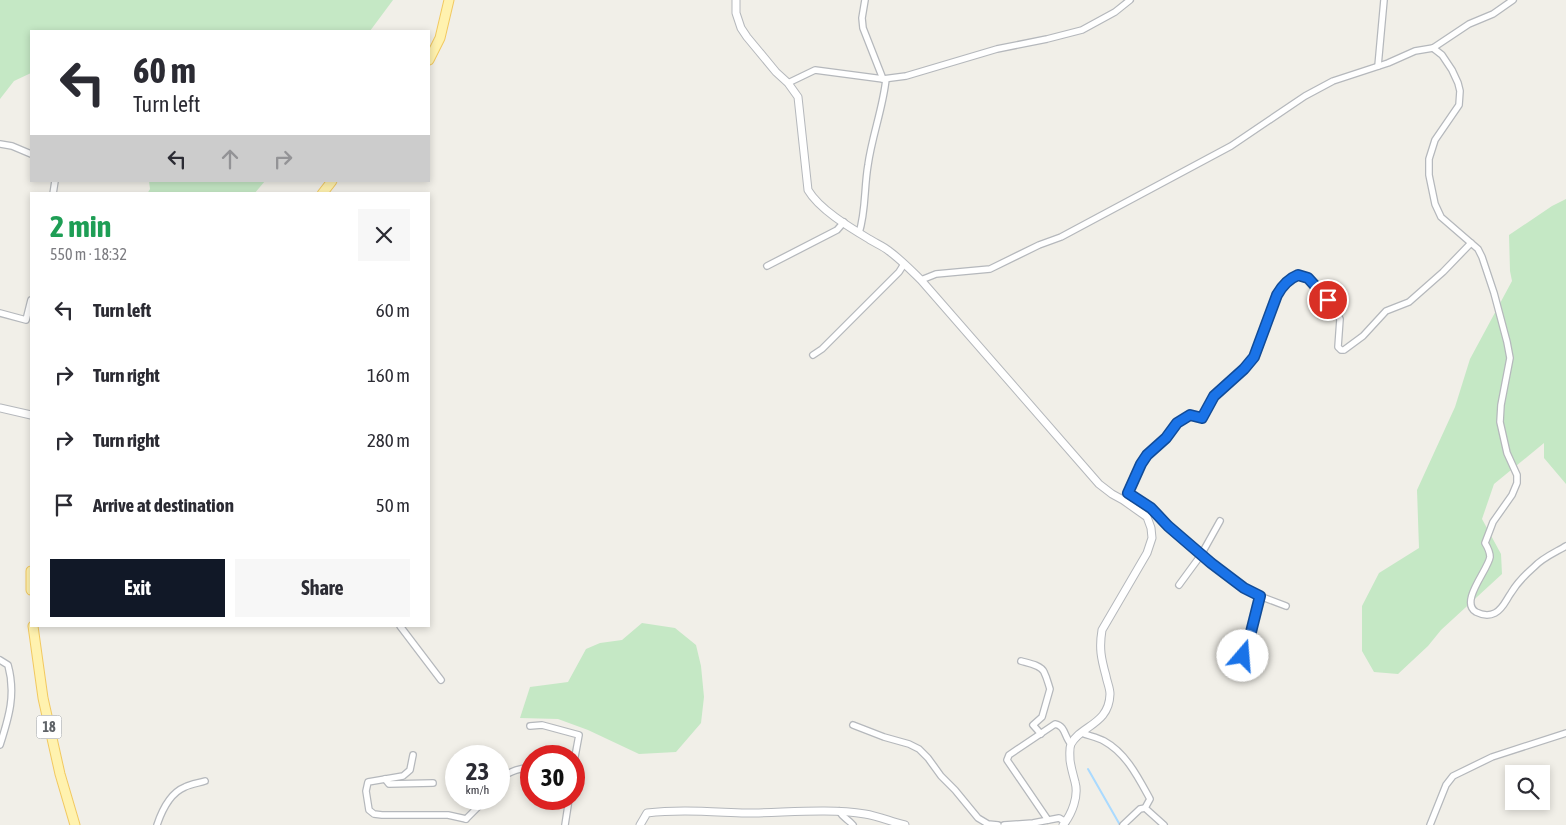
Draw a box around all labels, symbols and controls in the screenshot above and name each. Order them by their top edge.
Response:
icon: left [50,50,115,115]
text: 60 m [133,50,196,90]
text: Turn left [133,91,200,117]
icon: left [163,145,191,173]
icon: ahead [216,145,244,173]
icon: right [269,145,297,173]
text: 2 min [50,209,111,243]
button: close [358,209,410,261]
text: 550 m · 18:32 [50,245,127,263]
pin [1307,279,1349,321]
icon: arrive [1314,286,1342,314]
icon: left [50,296,78,324]
text: Turn left [93,299,151,321]
text: 60 m [376,299,410,321]
icon: right [50,361,78,389]
text: Turn right [93,364,160,386]
text: 160 m [367,364,410,386]
icon: right [50,426,78,454]
text: Turn right [93,429,160,451]
text: 280 m [367,429,410,451]
icon: arrive [50,491,78,519]
text: Arrive at destination [93,494,234,516]
text: 50 m [376,494,410,516]
button: Exit [50,559,225,617]
button: Share [235,559,410,617]
position arrow [1216,629,1268,681]
road number: 18 [36,716,62,739]
speed limit sign: 30 [520,745,585,810]
text: 23 [466,757,489,785]
map controls [1505,765,1550,810]
button: search [1505,765,1550,810]
text: km/h [466,783,489,797]

